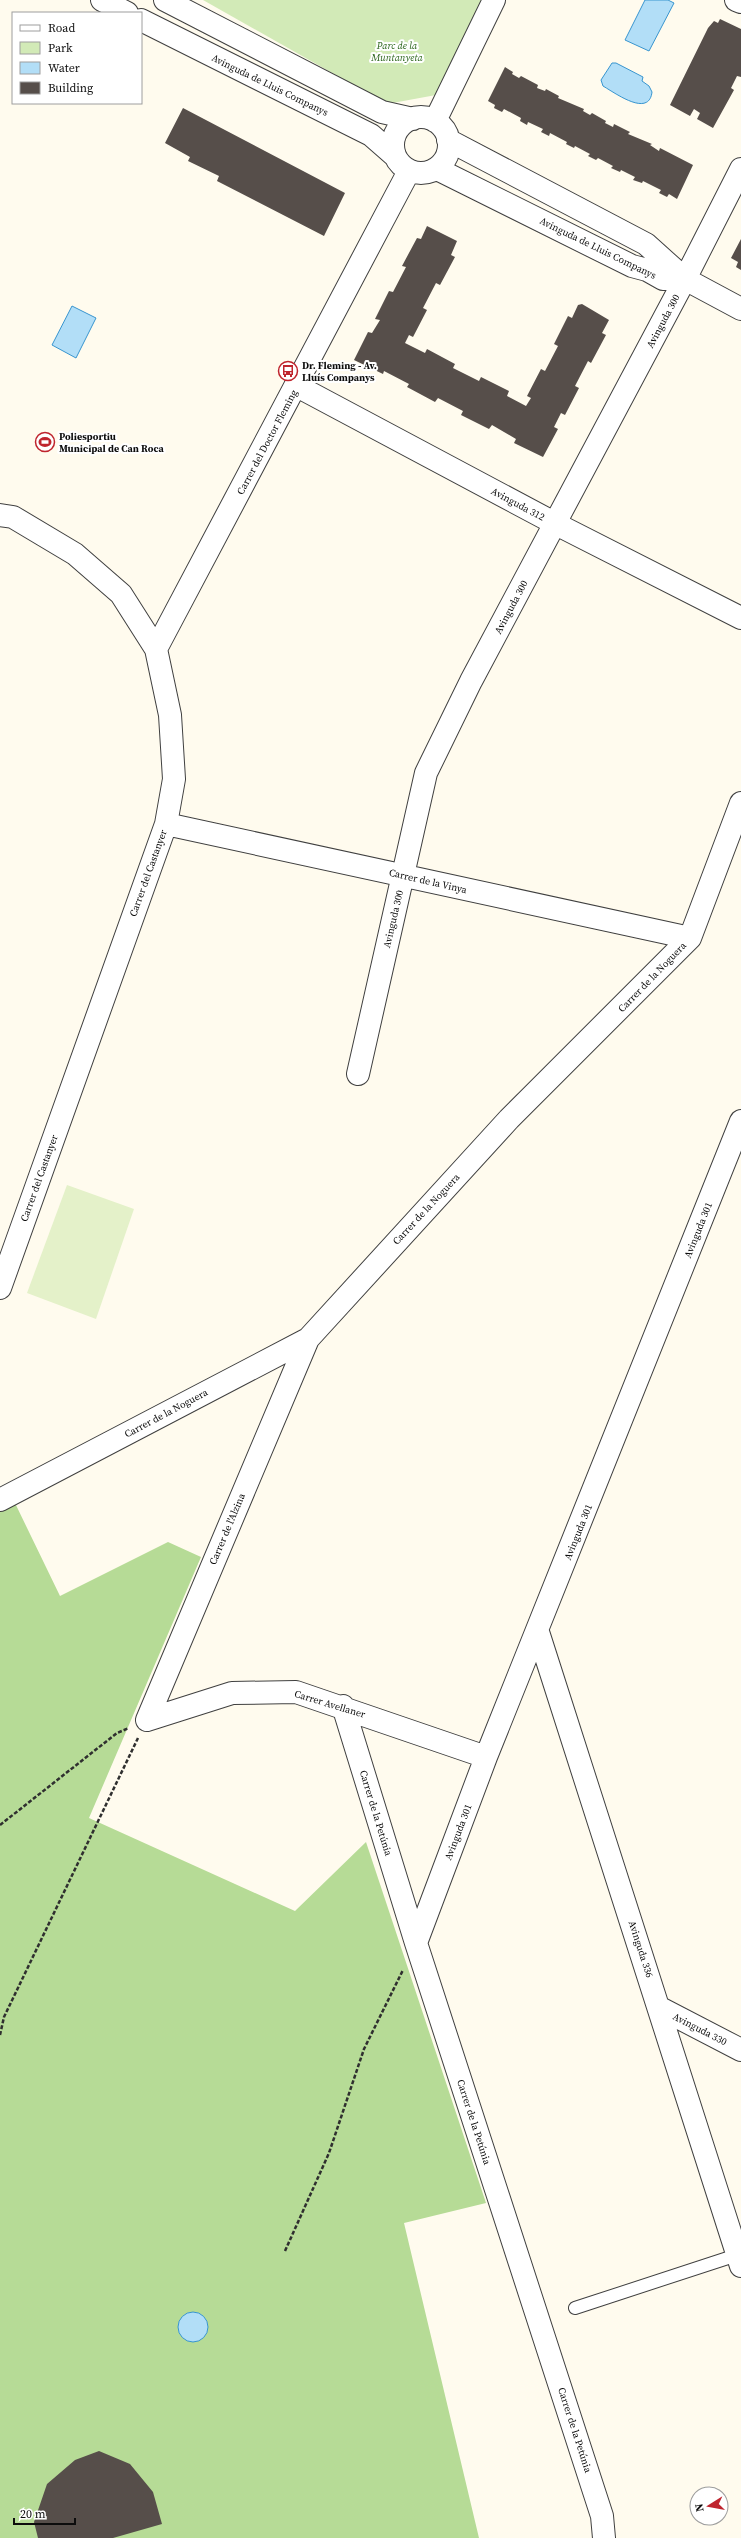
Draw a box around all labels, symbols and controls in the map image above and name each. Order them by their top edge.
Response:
legend [12,12,142,104]
text: Road [48,20,75,36]
park label: Parc de la Muntanyeta [370,39,424,64]
text: Park [48,40,73,56]
street label: Avinguda de Lluis Companys [210,51,330,119]
text: Water [48,60,80,76]
text: Building [48,80,93,96]
street label: Avinguda de Lluis Companys [538,214,658,282]
street label: Avinguda 300 [643,292,683,350]
place label: Dr. Fleming - Av. Lluís Companys [302,359,377,384]
bus stop icon: Dr. Fleming - Av. Lluís Companys [277,360,299,382]
street label: Carrer del Doctor Fleming [234,387,300,497]
place label: Poliesportiu Municipal de Can Roca [59,430,165,455]
sports icon: Poliesportiu Municipal de Can Roca [34,431,56,453]
street label: Avinguda 312 [489,484,547,524]
street label: Avinguda 300 [491,578,531,636]
street label: Carrer del Castanyer [126,827,170,918]
street label: Carrer de la Vinya [388,866,469,897]
street label: Avinguda 300 [380,889,406,949]
street label: Carrer de la Noguera [615,938,690,1015]
street label: Carrer del Castanyer [17,1132,61,1223]
street label: Carrer de la Noguera [390,1170,463,1247]
street label: Avinguda 301 [681,1200,715,1260]
street label: Carrer de la Noguera [122,1385,211,1441]
street label: Carrer de l'Alzina [206,1490,248,1567]
street label: Avinguda 301 [561,1502,595,1562]
street label: Carrer Avellaner [293,1687,368,1721]
street label: Carrer de la Petúnia [357,1769,395,1858]
street label: Avinguda 301 [441,1802,475,1862]
street label: Avinguda 336 [626,1919,656,1979]
street label: Avinguda 330 [671,2010,729,2048]
street label: Carrer de la Petúnia [454,2078,494,2167]
street label: Carrer de la Petúnia [555,2386,595,2475]
north arrow [689,2486,729,2526]
scale bar [14,2500,75,2526]
text: N [692,2502,708,2513]
text: 20 m [20,2506,46,2522]

